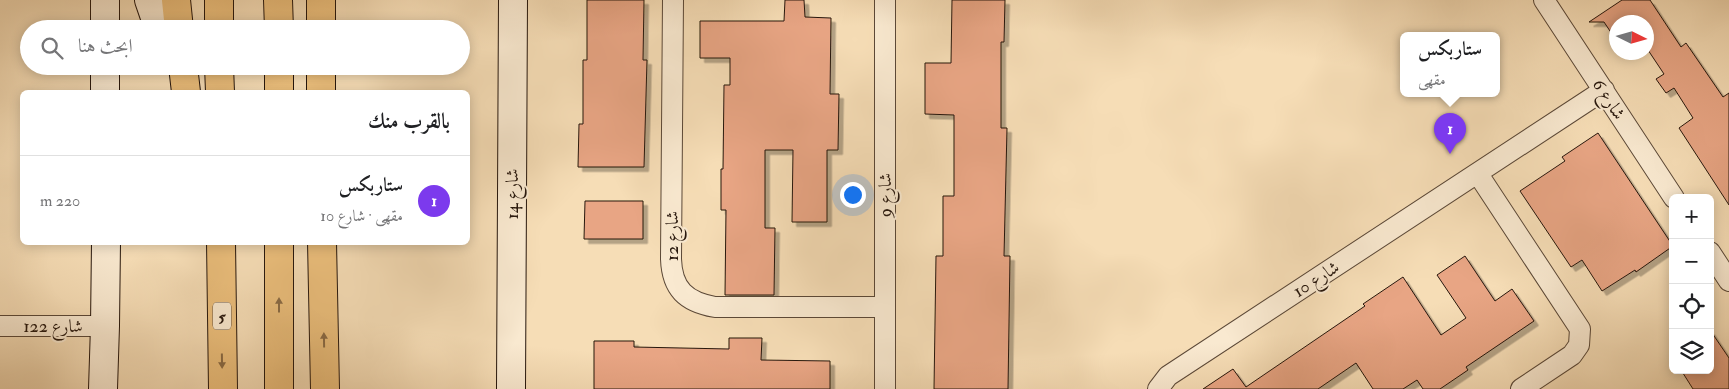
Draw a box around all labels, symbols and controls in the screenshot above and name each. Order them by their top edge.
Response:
north arrow [1609,15,1654,60]
search box [20,20,470,75]
popup [1400,32,1500,97]
icon: search [38,34,66,62]
text: ابحث هنا [78,34,133,58]
text: ستاربكس [1418,37,1482,61]
text: مقهى [1418,70,1446,90]
street label: شارع 6 [1584,75,1630,126]
text: بالقرب منك [368,108,450,135]
pin: 1 [1434,113,1466,154]
street label: شارع 14 [501,168,527,220]
text: ستاربكس [339,173,403,197]
street label: شارع 9 [874,173,900,219]
your location [840,182,866,208]
text: 220 m [40,191,80,211]
text: 1 [431,191,437,211]
map controls [1669,194,1714,374]
button: + [1669,194,1714,239]
text: مقهى · شارع 10 [320,206,403,226]
street label: شارع 12 [661,211,687,261]
button: − [1669,239,1714,284]
street label: شارع 10 [1289,256,1345,305]
button: locate [1669,284,1714,329]
one-way arrow [275,297,283,313]
road number: 5 [213,302,231,330]
street label: شارع 122 [23,315,83,341]
button: layers [1669,329,1714,374]
one-way arrow [320,332,328,348]
one-way arrow [218,353,226,369]

